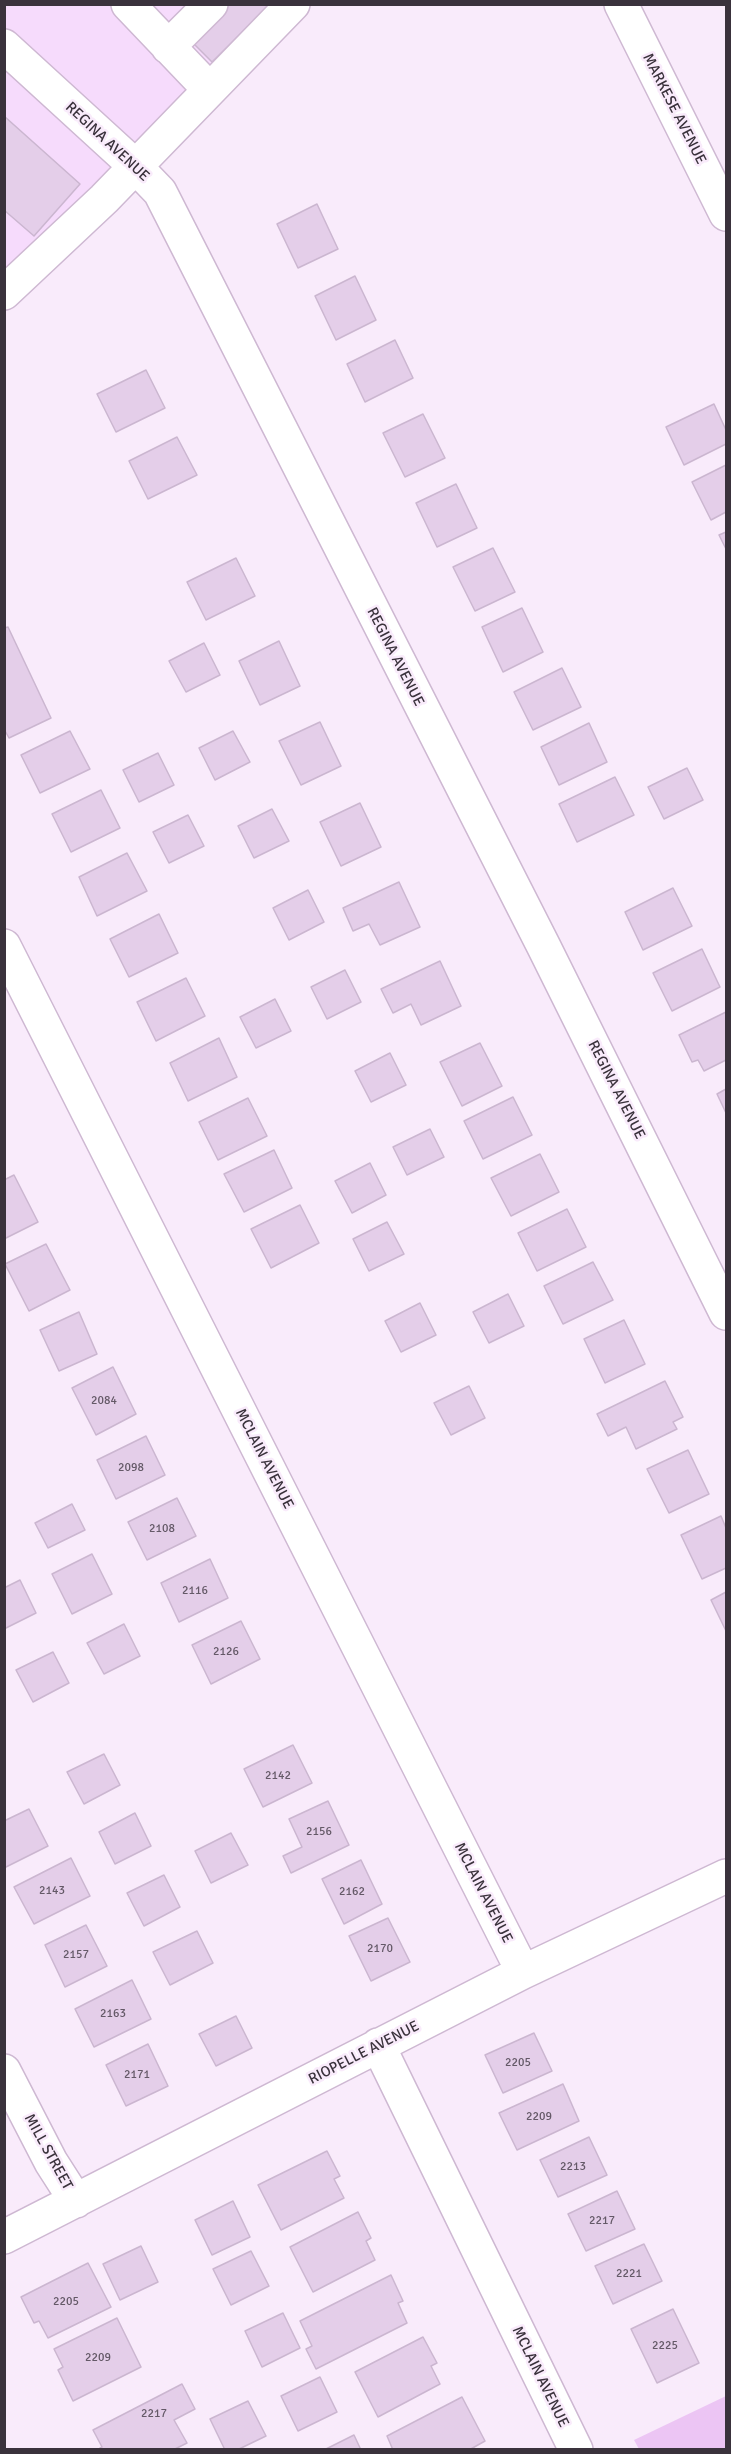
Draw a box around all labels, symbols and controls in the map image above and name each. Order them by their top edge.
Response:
street label: MARKESE AVENUE [638,51,710,167]
street label: REGINA AVENUE [61,98,153,186]
street label: REGINA AVENUE [362,605,428,709]
street label: REGINA AVENUE [583,1038,649,1142]
house number: 2084 [91,1394,117,1408]
street label: MCLAIN AVENUE [231,1406,297,1512]
house number: 2098 [118,1461,144,1475]
house number: 2108 [149,1522,175,1536]
house number: 2116 [182,1584,208,1598]
house number: 2126 [213,1645,239,1659]
house number: 2142 [265,1769,291,1783]
house number: 2156 [306,1825,332,1839]
street label: MCLAIN AVENUE [450,1840,516,1946]
house number: 2143 [39,1884,65,1898]
house number: 2162 [339,1885,365,1899]
house number: 2170 [367,1942,393,1956]
house number: 2157 [63,1948,89,1962]
house number: 2163 [100,2007,126,2021]
street label: RIOPELLE AVENUE [306,2017,422,2089]
house number: 2205 [505,2056,531,2070]
house number: 2171 [124,2068,150,2082]
house number: 2209 [526,2110,552,2124]
street label: MILL STREET [20,2111,76,2193]
house number: 2213 [560,2160,586,2174]
house number: 2217 [589,2214,615,2228]
house number: 2221 [616,2267,642,2281]
house number: 2205 [53,2295,79,2309]
street label: MCLAIN AVENUE [508,2324,572,2430]
house number: 2225 [652,2339,678,2353]
house number: 2209 [85,2351,111,2365]
house number: 2217 [141,2407,167,2421]

